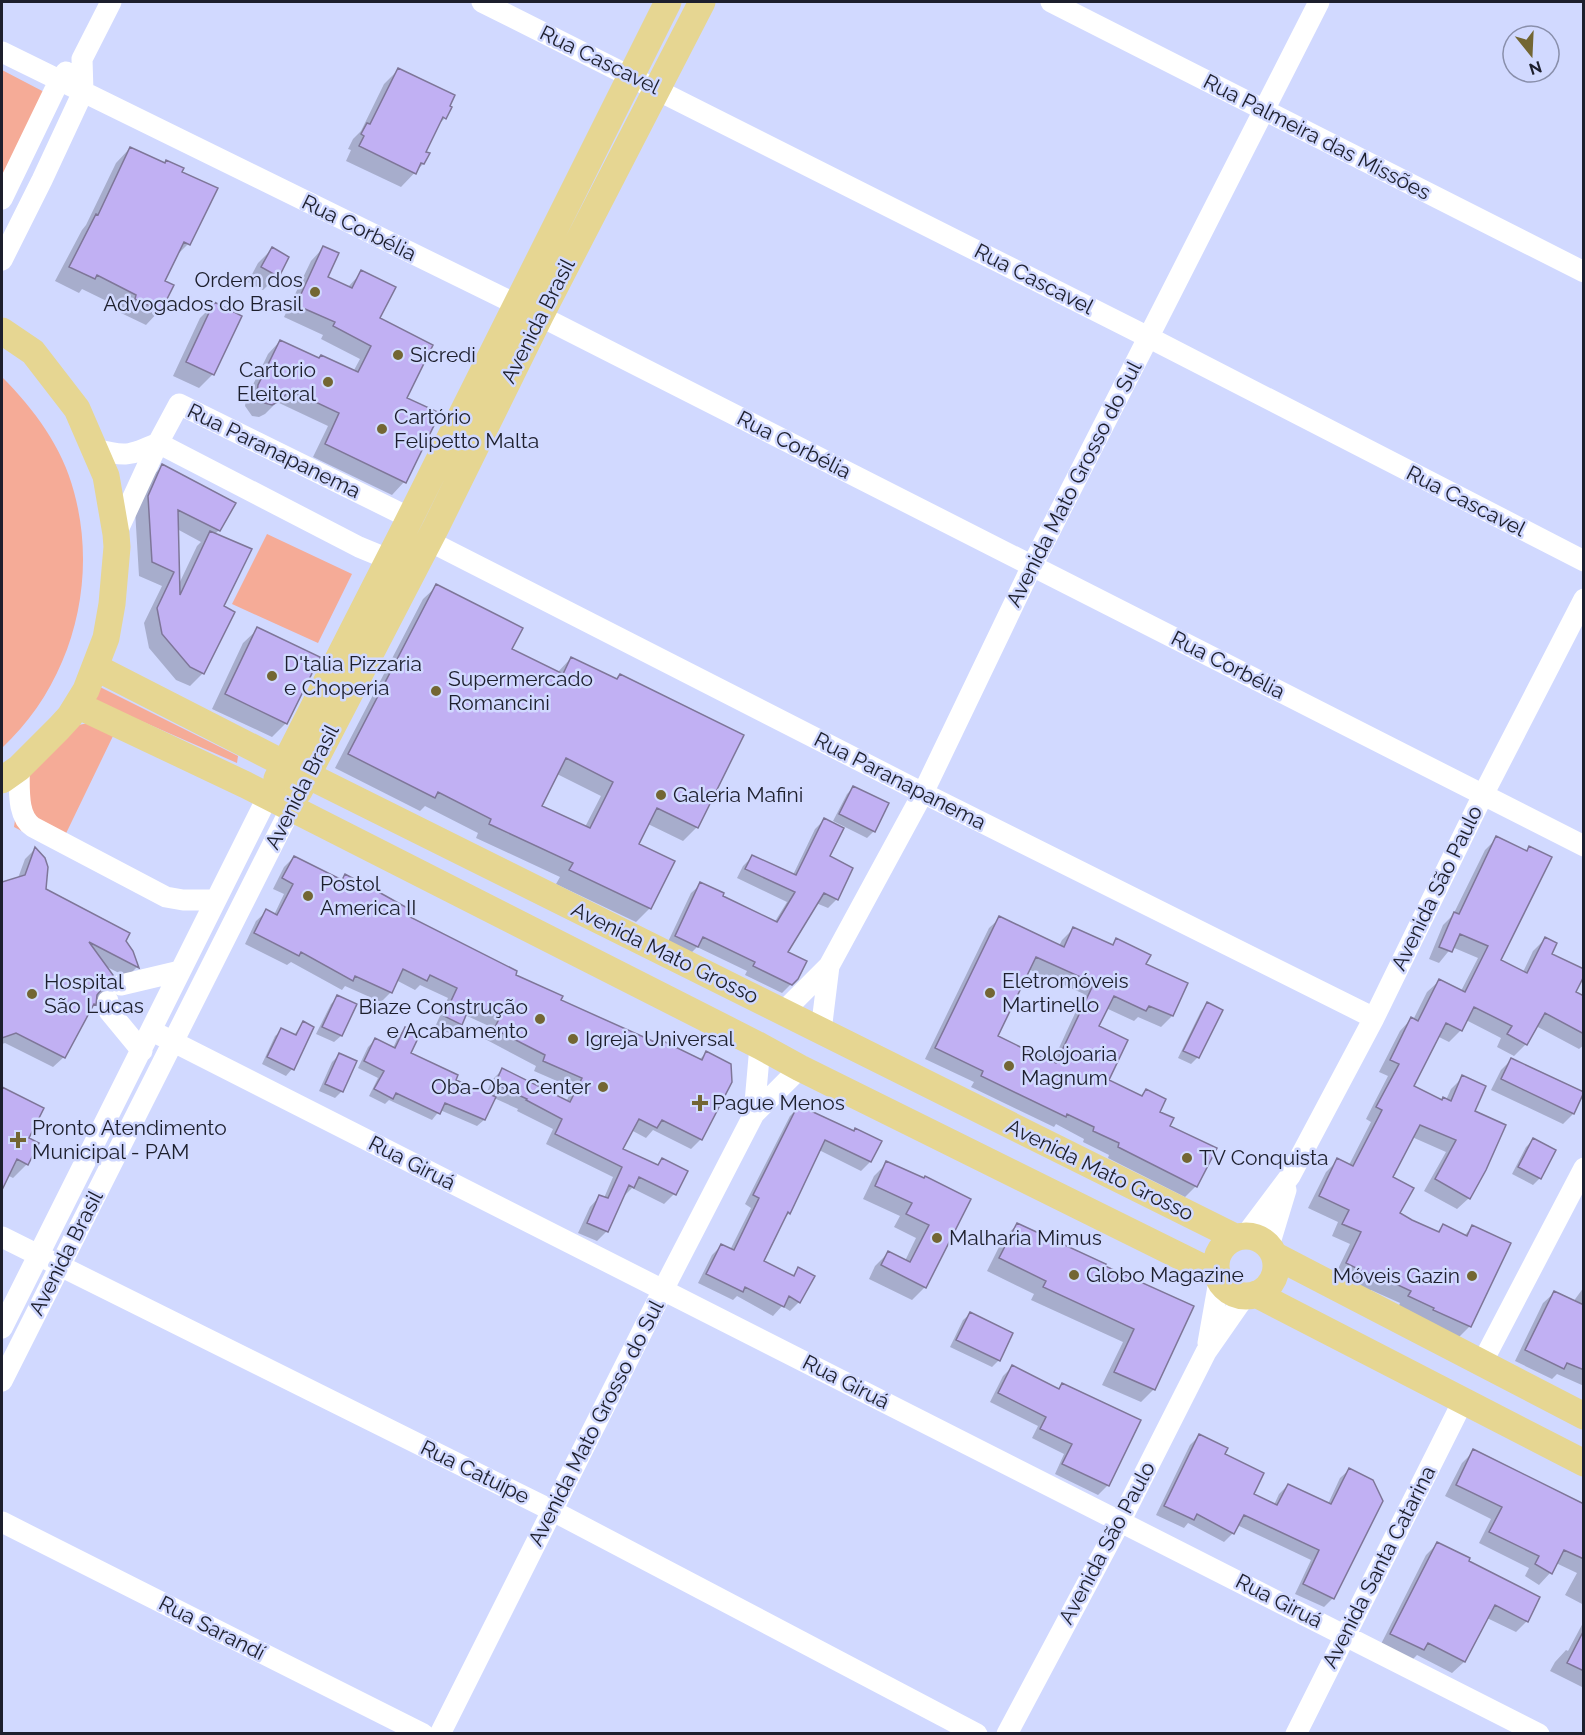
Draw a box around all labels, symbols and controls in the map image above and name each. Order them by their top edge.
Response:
street label: Rua Cascavel [536,20,665,99]
north arrow [1501,24,1561,84]
text: N [1527,57,1544,79]
street label: Rua Palmeira das Missões [1200,68,1435,205]
street label: Rua Corbélia [298,189,420,266]
street label: Rua Cascavel [970,238,1098,319]
street label: Avenida Brasil [495,254,580,387]
place label: Ordem dos Advogados do Brasil [103,267,303,316]
marker: Ordem dos Advogados do Brasil [308,285,322,299]
place label: Sicredi [410,342,476,367]
marker: Sicredi [391,348,405,362]
place label: Cartorio Eleitoral [237,357,316,406]
street label: Avenida Mato Grosso do Sul [1001,357,1147,611]
marker: Cartorio Eleitoral [321,375,335,389]
street label: Rua Paranapanema [184,398,365,503]
place label: Cartório Felipetto Malta [394,404,539,453]
street label: Rua Corbélia [733,405,855,484]
marker: Cartório Felipetto Malta [375,422,389,436]
street label: Rua Cascavel [1402,460,1530,541]
street label: Rua Corbélia [1167,625,1289,704]
place label: D'talia Pizzaria e Choperia [284,651,422,700]
place label: Supermercado Romancini [448,666,593,715]
marker: D'talia Pizzaria e Choperia [265,669,279,683]
marker: Supermercado Romancini [429,684,443,698]
street label: Avenida Brasil [259,720,344,853]
street label: Rua Paranapanema [810,726,990,835]
place label: Galeria Mafini [673,782,803,807]
marker: Galeria Mafini [654,788,668,802]
street label: Avenida São Paulo [1386,801,1487,974]
place label: Postol America II [320,871,417,920]
marker: Postol America II [301,889,315,903]
street label: Avenida Mato Grosso [568,896,763,1009]
place label: Eletromóveis Martinello [1002,968,1129,1017]
place label: Hospital São Lucas [44,969,144,1018]
marker: Eletromóveis Martinello [983,986,997,1000]
marker: Hospital São Lucas [25,987,39,1001]
place label: Biaze Construção e Acabamento [359,994,528,1043]
marker: Biaze Construção e Acabamento [533,1012,547,1026]
place label: Igreja Universal [585,1026,735,1051]
marker: Igreja Universal [566,1032,580,1046]
place label: Rolojoaria Magnum [1021,1041,1117,1090]
marker: Rolojoaria Magnum [1002,1059,1016,1073]
place label: Oba-Oba Center [431,1074,592,1099]
marker: Oba-Oba Center [596,1080,610,1094]
place label: Pague Menos [712,1090,845,1115]
marker: Pague Menos [693,1096,707,1110]
street label: Avenida Mato Grosso [1003,1113,1198,1226]
place label: Pronto Atendimento Municipal - PAM [32,1115,227,1164]
street label: Rua Giruá [365,1130,460,1195]
marker: Pronto Atendimento Municipal - PAM [9,1131,27,1149]
place label: TV Conquista [1199,1145,1329,1170]
marker: TV Conquista [1180,1151,1194,1165]
street label: Avenida Brasil [23,1186,108,1319]
place label: Malharia Mimus [949,1225,1102,1250]
marker: Malharia Mimus [930,1231,944,1245]
place label: Globo Magazine [1086,1262,1244,1287]
place label: Móveis Gazin [1333,1263,1460,1288]
marker: Globo Magazine [1067,1268,1081,1282]
marker: Móveis Gazin [1465,1269,1479,1283]
street label: Avenida Mato Grosso do Sul [523,1296,669,1550]
street label: Rua Giruá [799,1349,894,1414]
street label: Rua Catuípe [417,1434,534,1509]
street label: Avenida São Paulo [1053,1457,1160,1628]
street label: Avenida Santa Catarina [1317,1462,1440,1672]
street label: Rua Giruá [1232,1568,1327,1633]
street label: Rua Sarandí [155,1590,270,1665]

